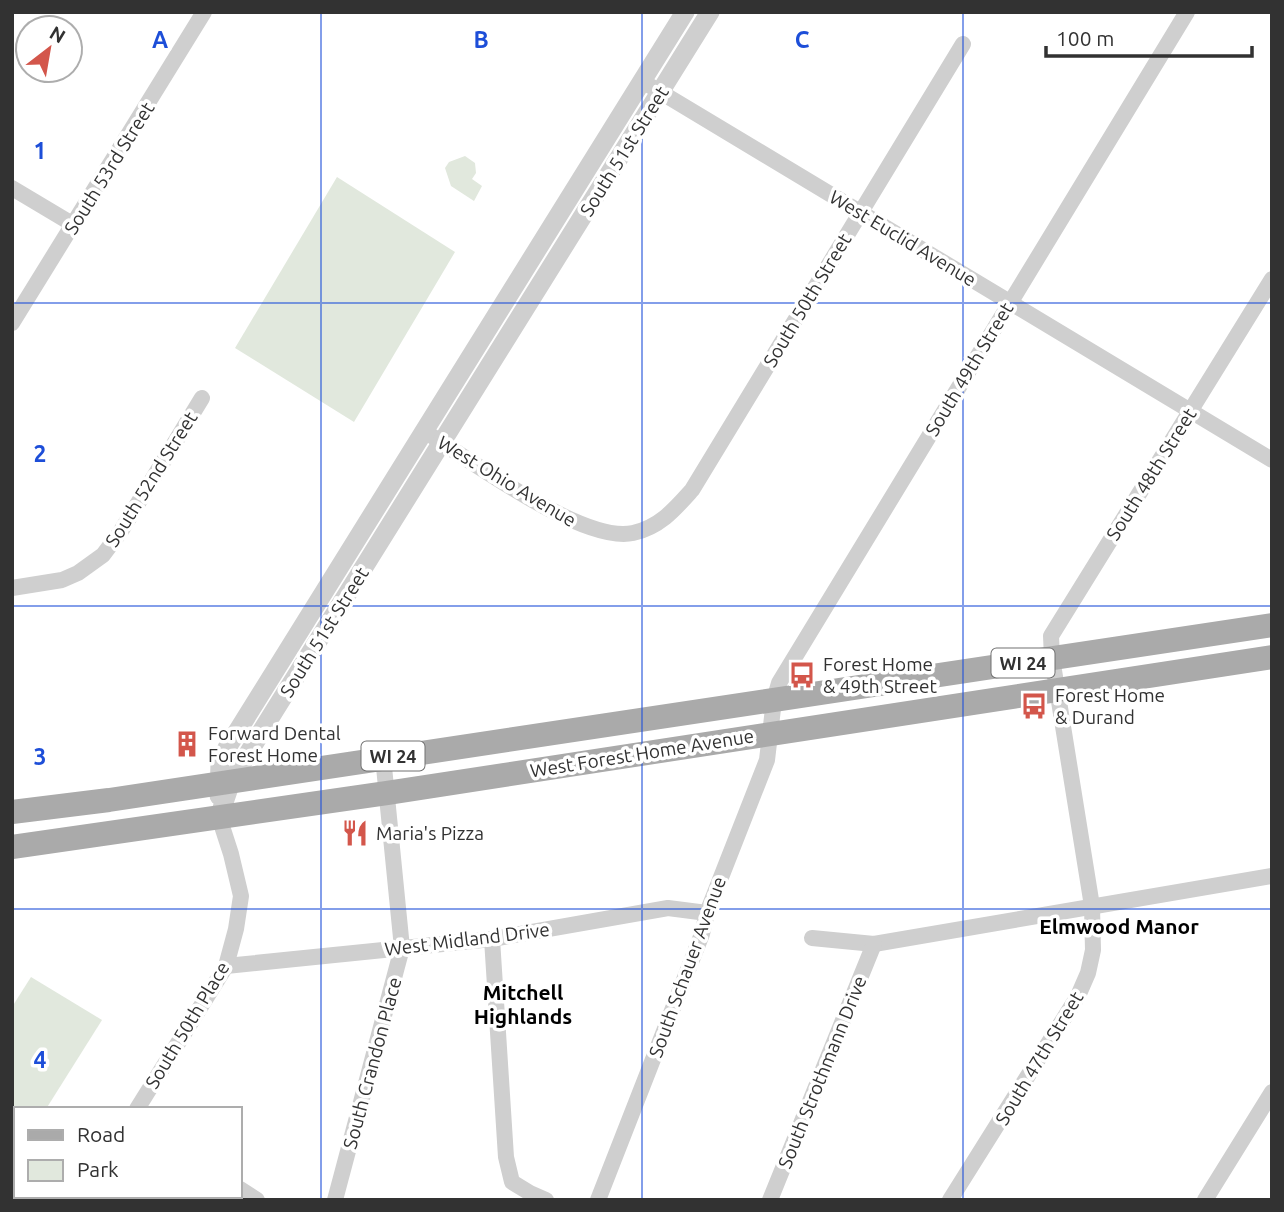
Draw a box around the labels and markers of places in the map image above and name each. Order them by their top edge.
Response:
place label: Forest Home & 49th Street [823,653,937,697]
bus stop icon: Forest Home & 49th Street [787,660,817,690]
place label: Forest Home & Durand [1055,684,1165,728]
bus stop icon: Forest Home & Durand [1019,691,1049,721]
place label: Forward Dental Forest Home [208,722,341,766]
building icon: Forward Dental Forest Home [172,729,202,759]
restaurant icon: Maria's Pizza [340,818,370,848]
place label: Maria's Pizza [376,822,484,844]

